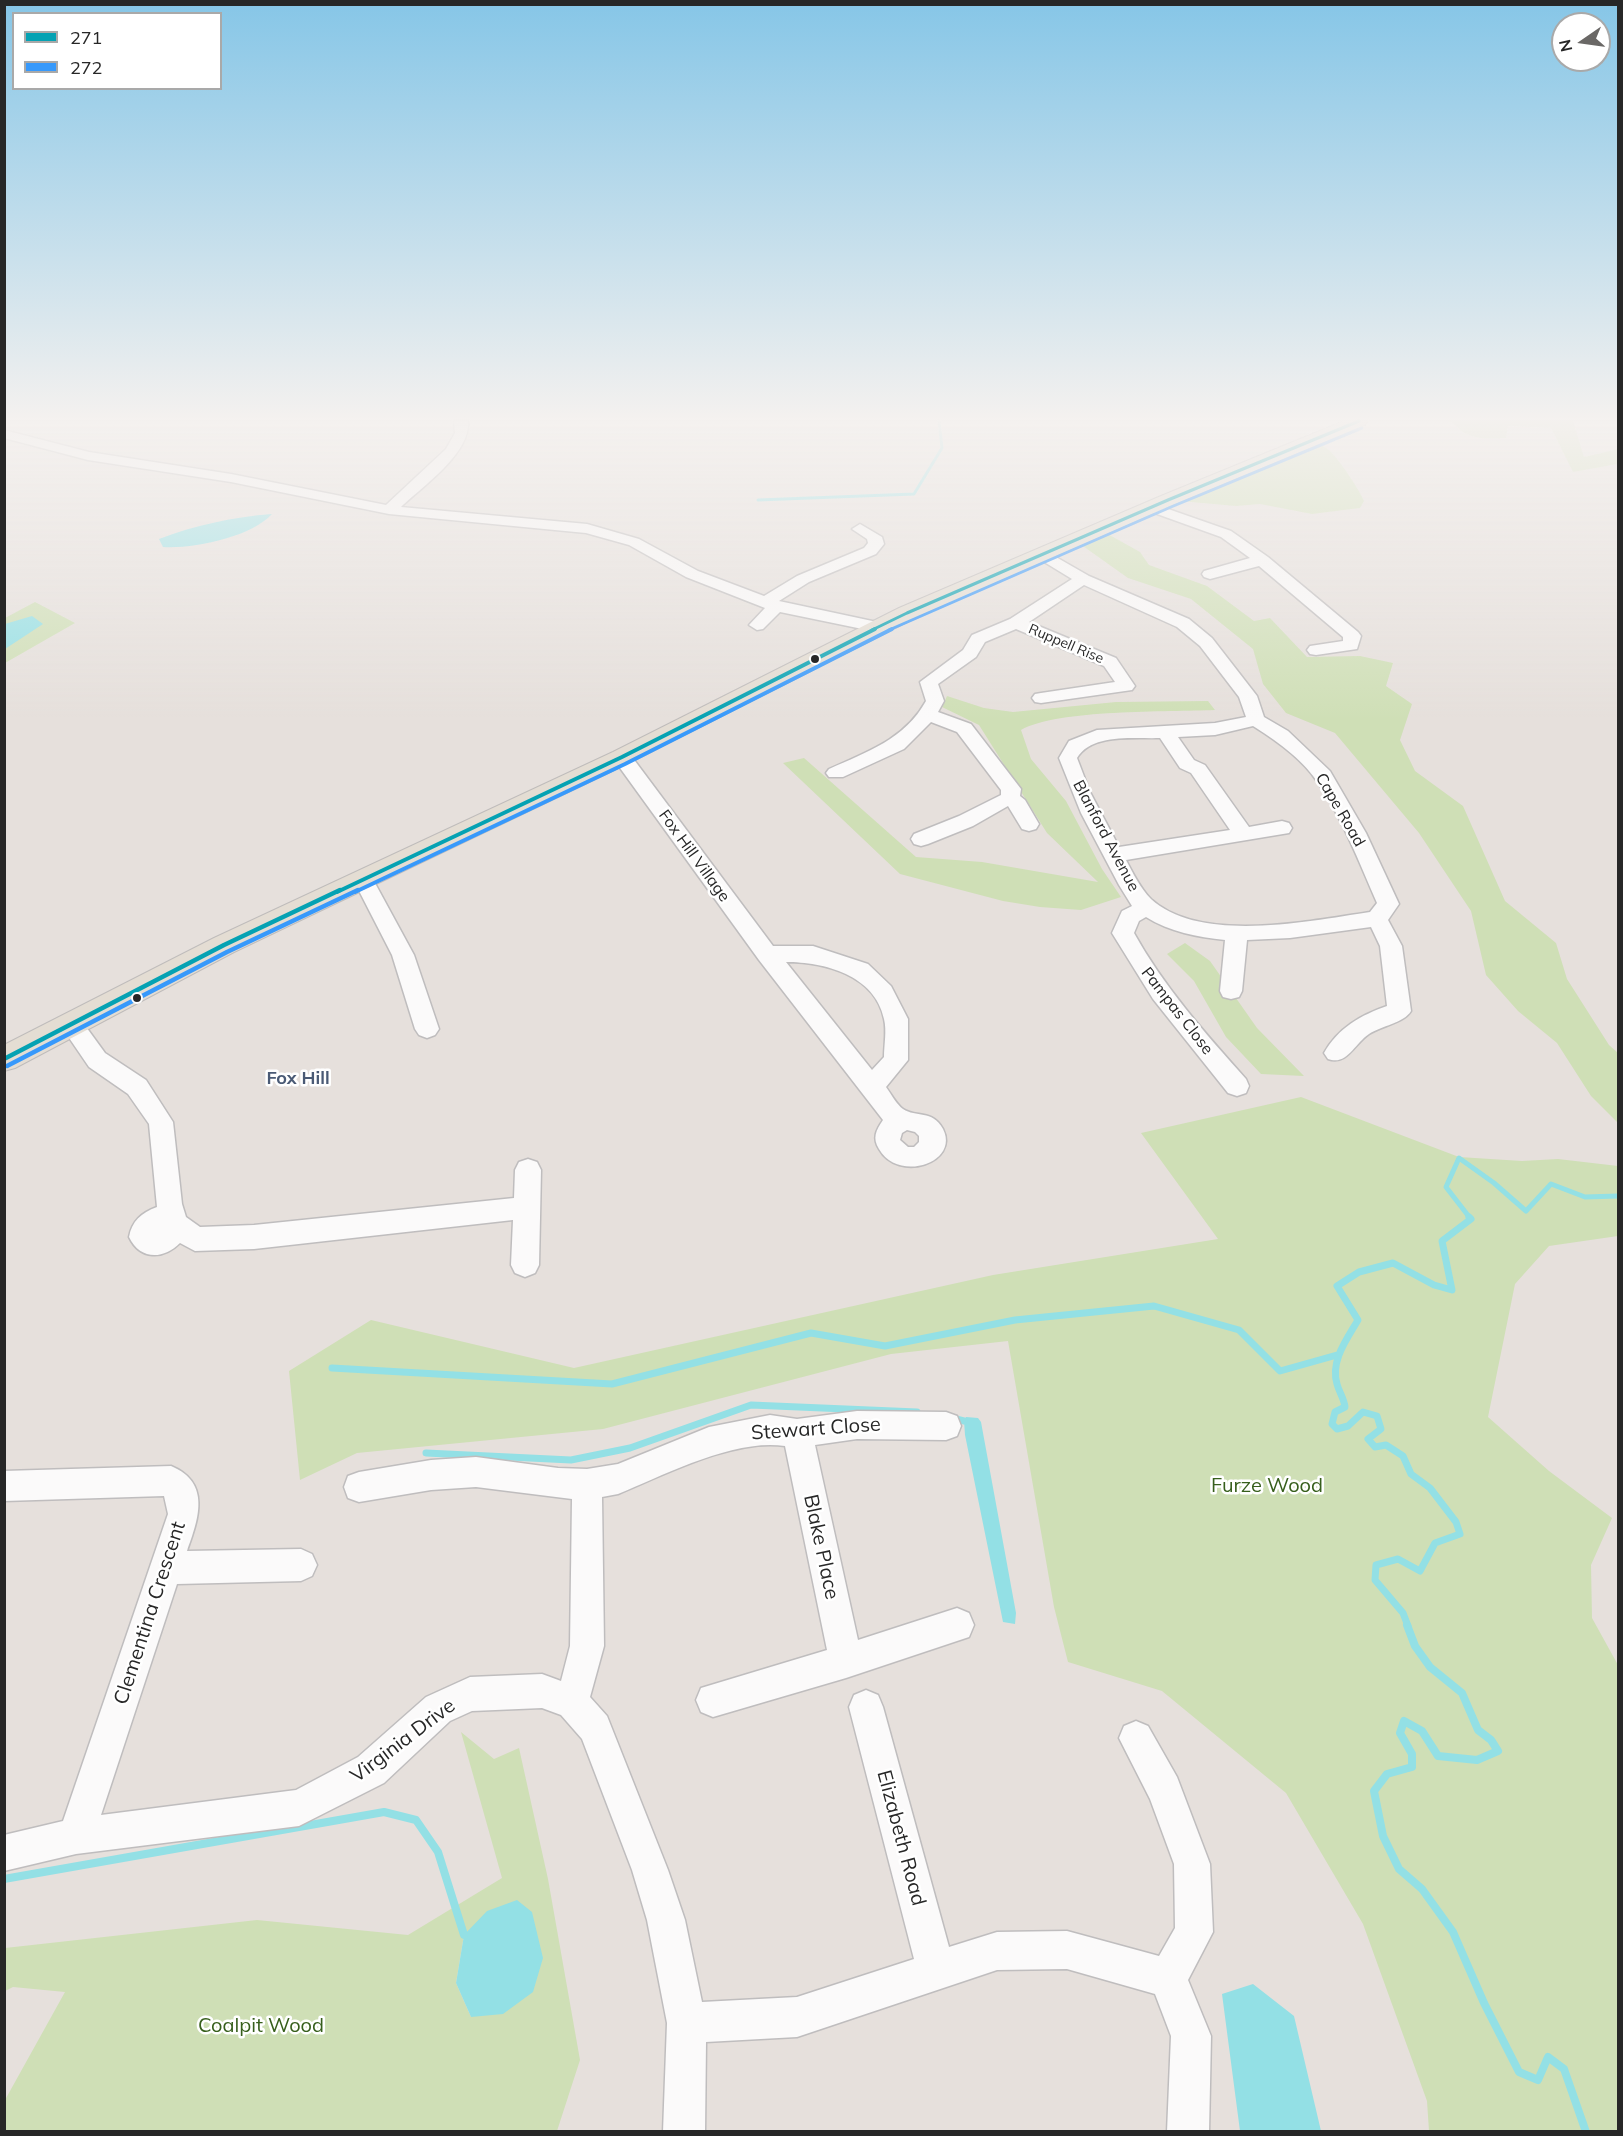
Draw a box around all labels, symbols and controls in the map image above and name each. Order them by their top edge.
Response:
legend [12,12,222,90]
north arrow [1551,12,1611,72]
text: 271 [70,26,102,49]
text: N [1554,37,1577,54]
text: 272 [70,56,102,79]
street label: Ruppell Rise [1026,621,1106,667]
unlabelled marker [809,653,821,665]
street label: Cape Road [1311,770,1369,850]
street label: Blanford Avenue [1069,777,1143,895]
street label: Fox Hill Village [654,806,734,906]
street label: Pampas Close [1137,964,1217,1058]
unlabelled marker [131,992,143,1004]
district label: Fox Hill [266,1068,330,1090]
street label: Stewart Close [750,1412,882,1446]
park label: Furze Wood [1211,1474,1323,1498]
street label: Blake Place [798,1492,844,1602]
street label: Clementina Crescent [109,1518,191,1708]
street label: Virginia Drive [346,1694,460,1788]
street label: Elizabeth Road [871,1768,931,1908]
park label: Coalpit Wood [198,2014,324,2038]

